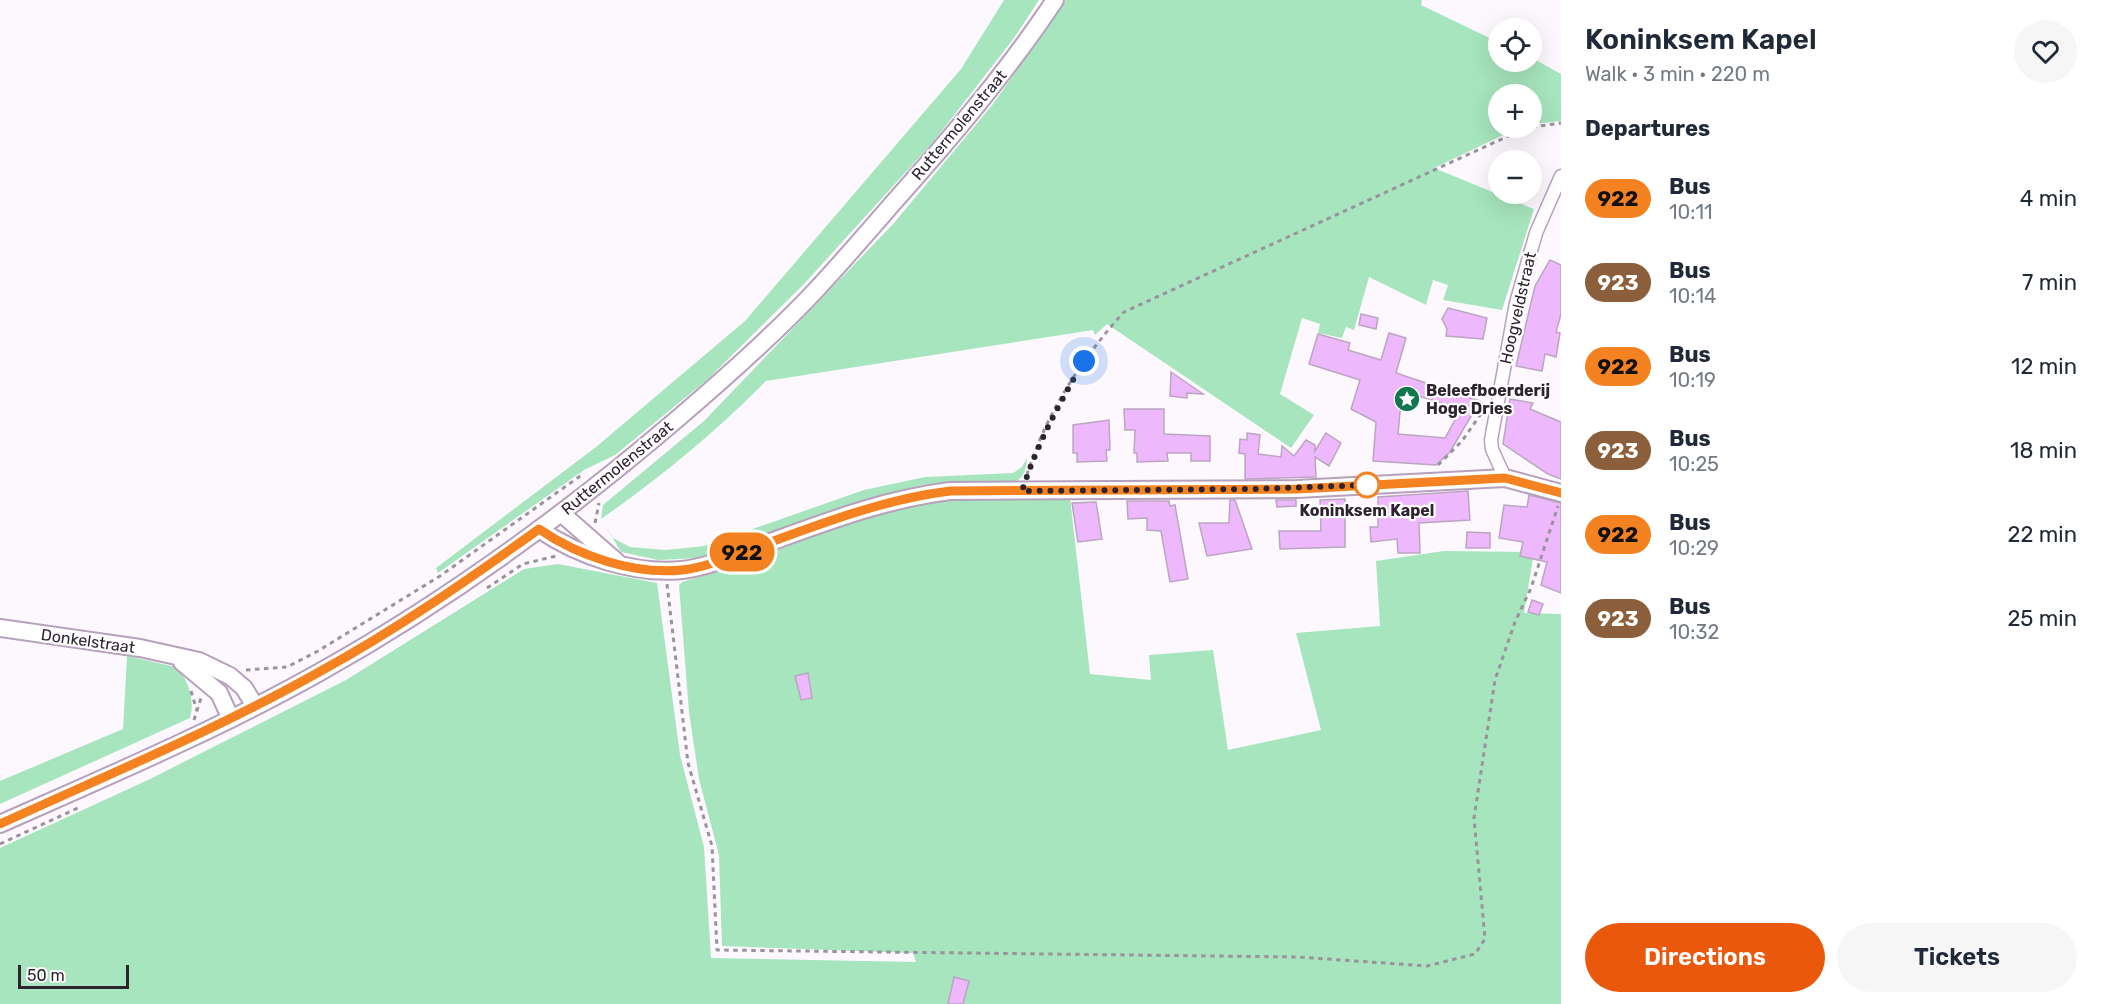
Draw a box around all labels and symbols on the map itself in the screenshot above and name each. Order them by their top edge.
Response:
street label: Ruttermolenstraat [907,66,1011,184]
street label: Hoogveldstraat [1496,250,1540,366]
your location [1069,346,1099,376]
place label: Beleefboerderij Hoge Dries [1426,381,1550,418]
place icon: Beleefboerderij Hoge Dries [1392,384,1422,414]
street label: Ruttermolenstraat [557,417,677,519]
marker: Koninksem Kapel [1354,472,1380,498]
place label: Koninksem Kapel [1300,501,1434,520]
line badge: 922 [708,532,777,572]
street label: Donkelstraat [40,625,136,657]
scale bar [18,962,129,990]

